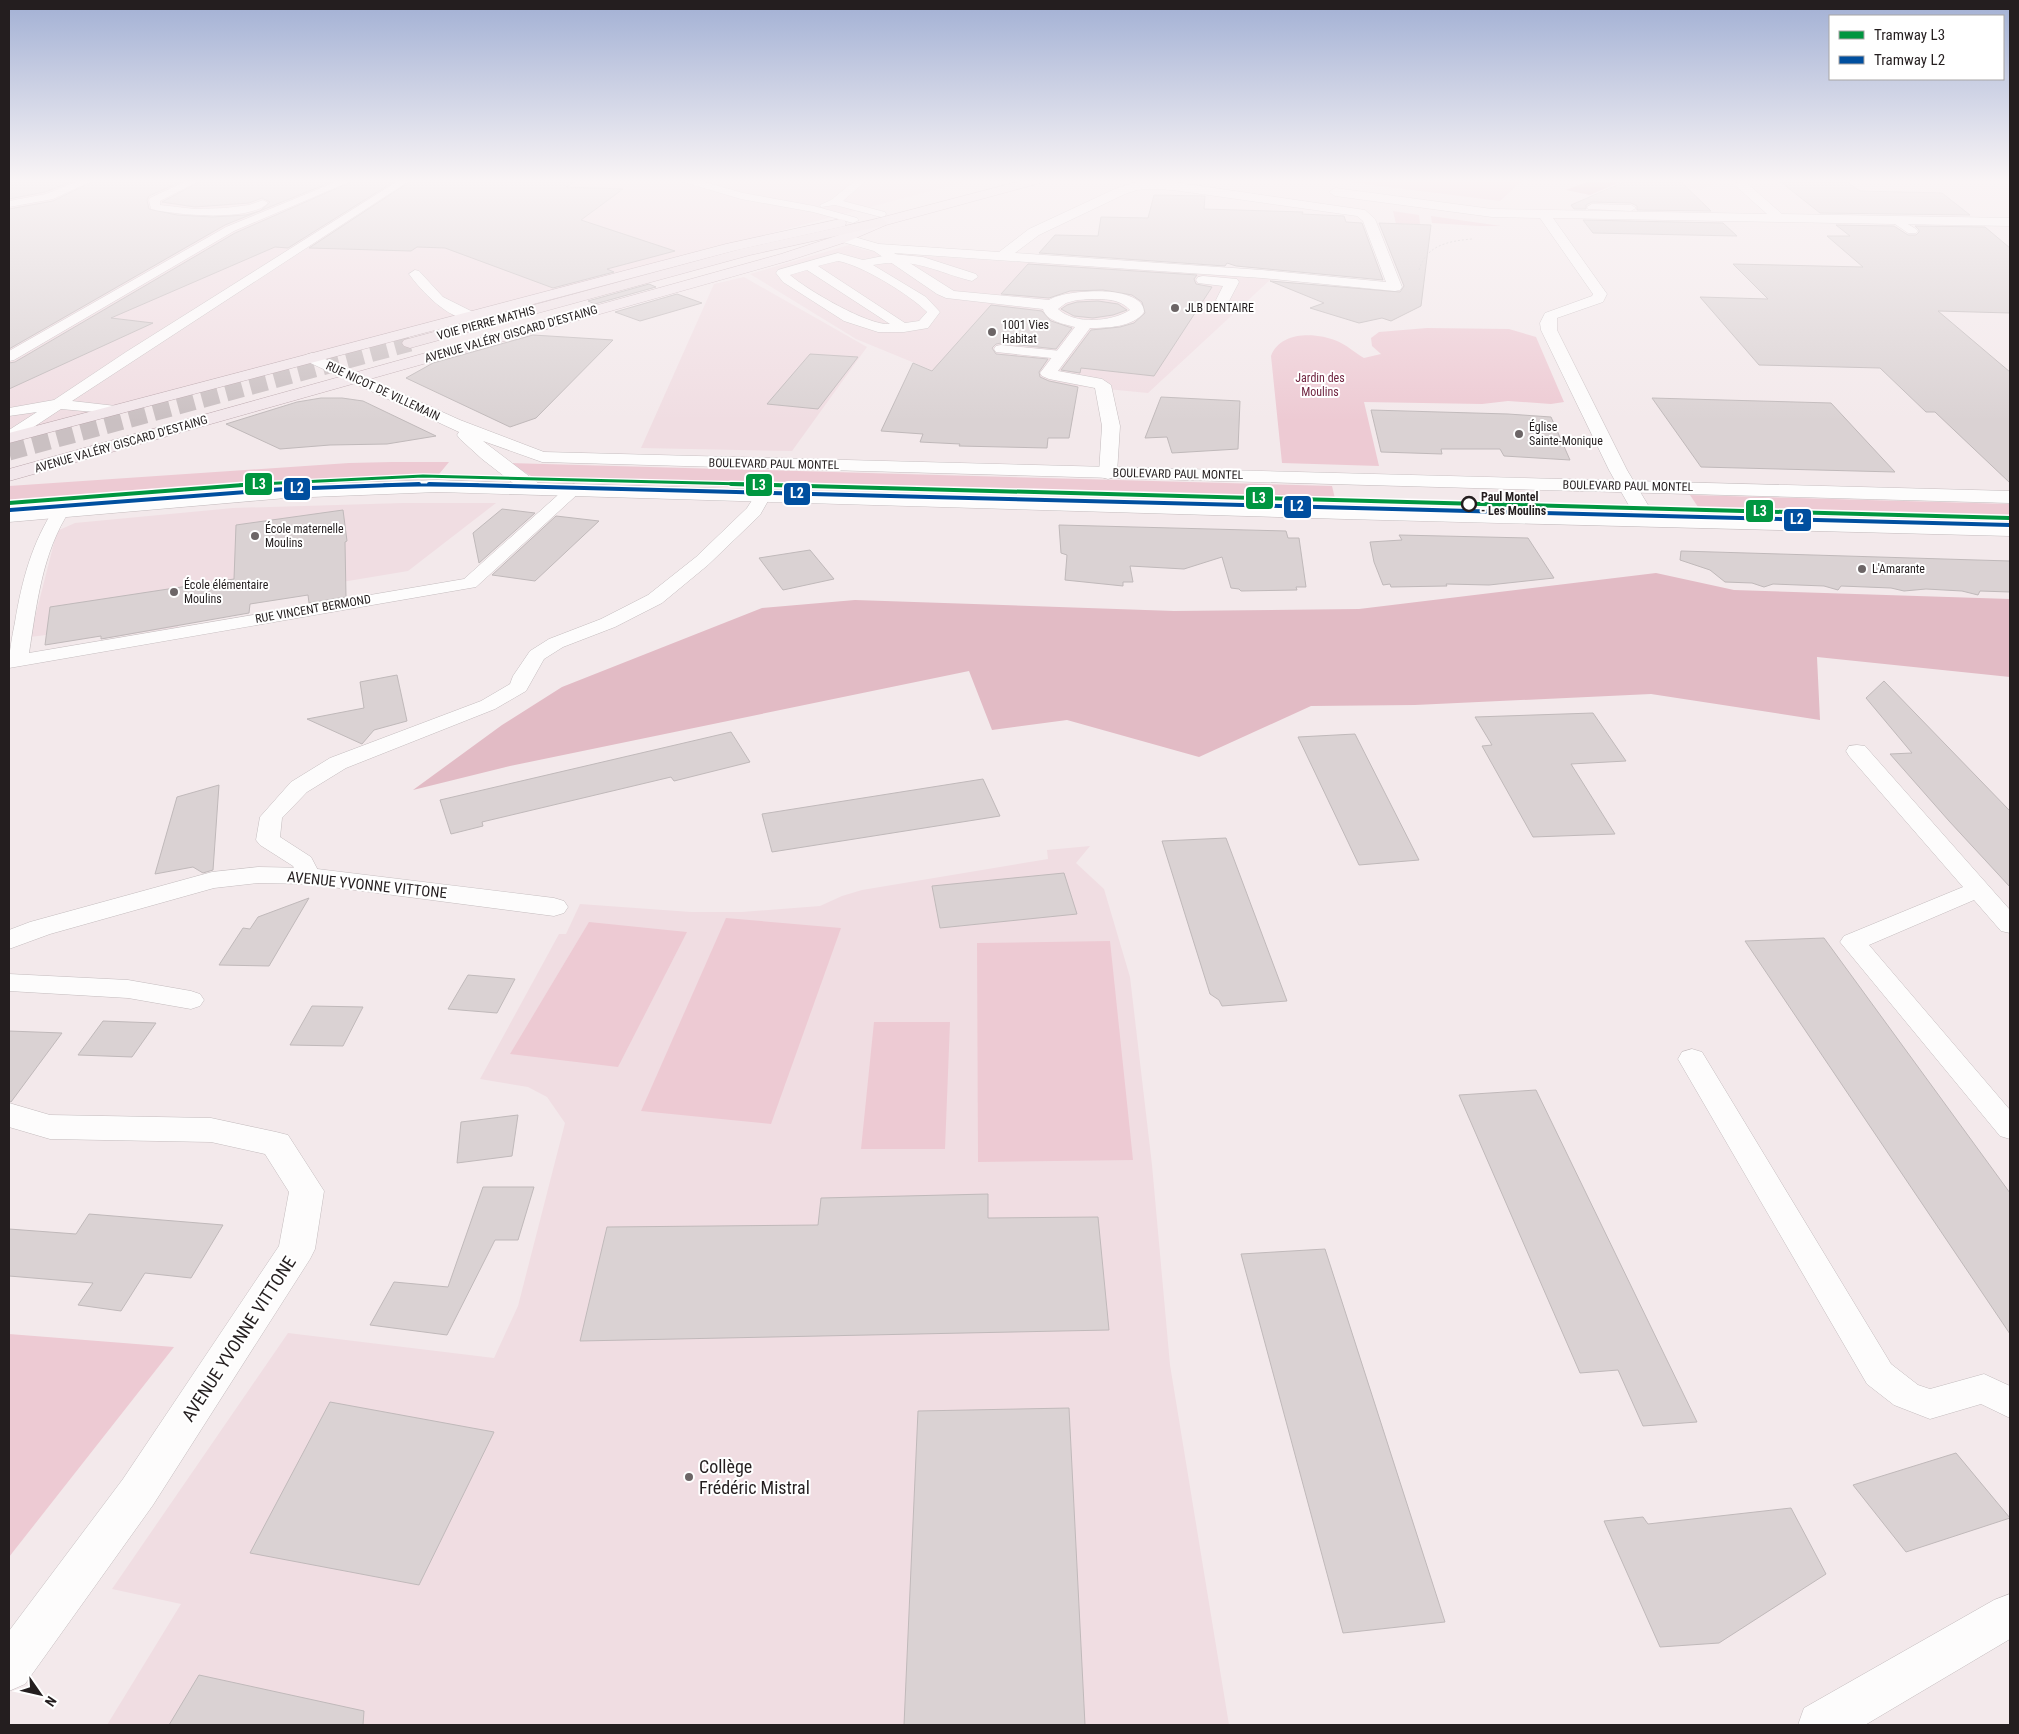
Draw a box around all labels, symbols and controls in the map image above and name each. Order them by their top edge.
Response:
legend [1829,15,2004,80]
text: Tramway L3 [1874,26,1945,44]
text: Tramway L2 [1874,51,1945,69]
place label: JLB DENTAIRE [1185,301,1254,315]
street label: AVENUE VALÉRY GISCARD D'ESTAING [423,302,599,365]
marker: JLB DENTAIRE [1169,302,1181,314]
street label: VOIE PIERRE MATHIS [435,303,537,343]
place label: 1001 Vies Habitat [1002,318,1049,346]
marker: 1001 Vies Habitat [986,326,998,338]
street label: RUE NICOT DE VILLEMAIN [324,358,442,424]
park label: Jardin des Moulins [1295,371,1345,399]
street label: AVENUE VALÉRY GISCARD D'ESTAING [33,412,209,475]
place label: Église Sainte-Monique [1529,419,1603,448]
marker: Église Sainte-Monique [1513,428,1525,440]
street label: BOULEVARD PAUL MONTEL [709,456,840,472]
street label: BOULEVARD PAUL MONTEL [1113,466,1244,482]
line badge: L3 [244,472,273,496]
line badge: L3 [745,473,773,497]
text: L3 [252,476,266,492]
line badge: L2 [283,477,311,501]
text: L3 [752,477,766,493]
street label: BOULEVARD PAUL MONTEL [1563,478,1694,494]
text: L2 [290,480,304,496]
line badge: L2 [783,482,811,506]
text: L2 [790,485,804,501]
line badge: L3 [1245,486,1274,510]
text: L3 [1252,490,1266,506]
place label: Paul Montel - Les Moulins [1481,490,1547,518]
line badge: L2 [1283,495,1312,519]
marker: Paul Montel - Les Moulins [1461,496,1477,512]
text: L2 [1290,498,1304,514]
line badge: L3 [1745,499,1774,523]
text: L3 [1753,503,1767,519]
line badge: L2 [1783,508,1812,532]
text: L2 [1790,511,1804,527]
place label: École maternelle Moulins [265,521,344,550]
marker: École maternelle Moulins [249,530,261,542]
place label: L'Amarante [1872,562,1925,576]
marker: L'Amarante [1856,563,1868,575]
place label: École élémentaire Moulins [184,577,269,606]
marker: École élémentaire Moulins [168,586,180,598]
street label: RUE VINCENT BERMOND [254,592,372,626]
street label: AVENUE YVONNE VITTONE [286,868,448,902]
street label: AVENUE YVONNE VITTONE [177,1252,300,1425]
place label: Collège Frédéric Mistral [699,1456,810,1498]
marker: Collège Frédéric Mistral [683,1471,695,1483]
north arrow [15,1669,65,1719]
text: N [42,1693,60,1709]

